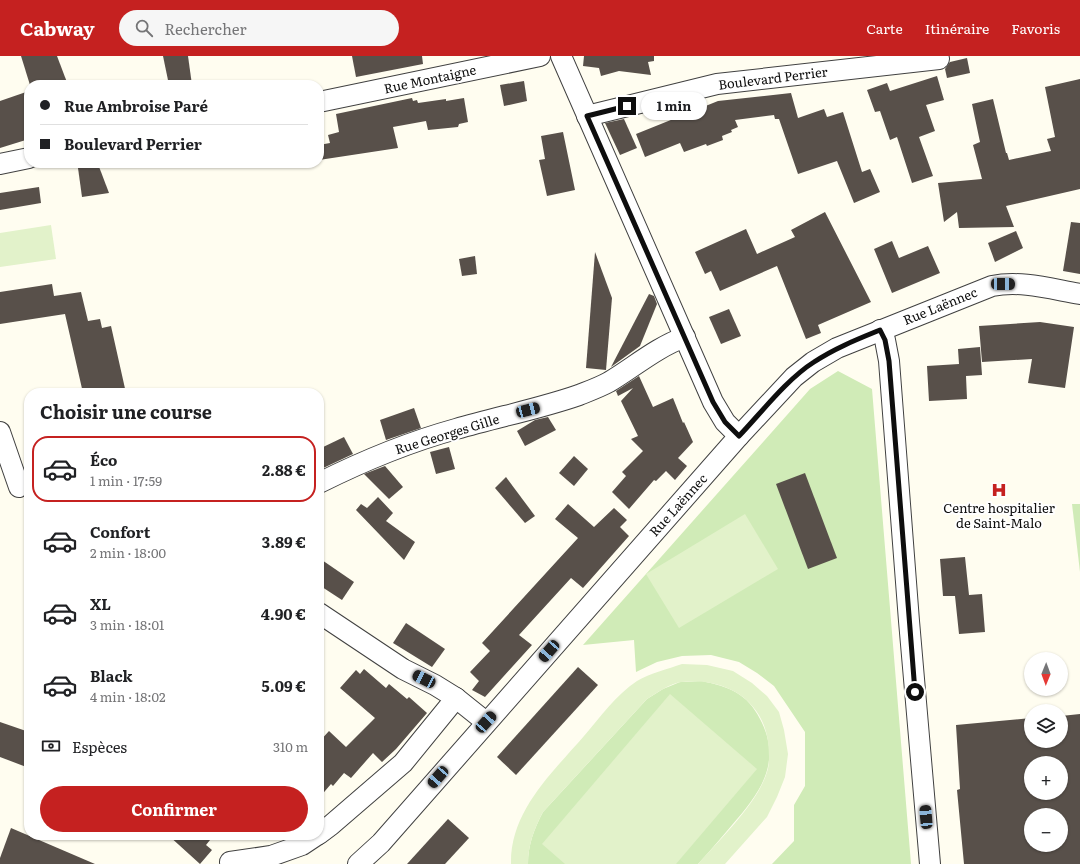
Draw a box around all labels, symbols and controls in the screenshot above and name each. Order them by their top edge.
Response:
search box [119,10,399,46]
text: Cabway [20,14,95,42]
icon: search [133,17,155,39]
text: Rechercher [165,17,247,40]
text: Carte [866,18,903,38]
text: Itinéraire [925,18,989,38]
text: Favoris [1011,18,1060,38]
street label: Rue Montaigne [382,59,478,98]
street label: Boulevard Perrier [717,61,829,94]
callout: 1 min [641,92,707,120]
text: Rue Ambroise Paré [64,94,208,117]
text: 1 min [657,96,691,115]
route end [618,97,636,115]
text: Boulevard Perrier [64,132,202,155]
car [991,278,1015,290]
street label: Rue Laënnec [900,282,980,329]
text: Choisir une course [40,398,212,425]
car [515,401,541,419]
street label: Rue Georges Gille [392,409,502,458]
text: Éco [90,448,117,471]
icon: car [42,451,78,487]
text: 2.88 € [262,458,306,481]
street label: Rue Laënnec [644,469,711,540]
text: 1 min · 17:59 [90,471,162,490]
hospital icon: Centre hospitalier de Saint-Malo [990,481,1008,499]
place label: Centre hospitalier de Saint-Malo [943,498,1056,532]
text: Confort [90,520,150,543]
icon: car [42,523,78,559]
text: 3.89 € [262,530,306,553]
text: 2 min · 18:00 [90,543,166,562]
text: XL [90,592,111,615]
icon: car [42,595,78,631]
text: 4.90 € [261,602,306,625]
text: 3 min · 18:01 [90,615,164,634]
car [537,638,561,664]
north arrow [1024,652,1068,696]
map controls [1024,652,1068,852]
text: Black [90,664,133,687]
icon: car [42,667,78,703]
car [411,668,437,690]
text: 5.09 € [262,674,306,697]
route start [906,683,924,701]
text: 4 min · 18:02 [90,687,166,706]
button: layers [1024,704,1068,748]
car [474,709,498,735]
icon: cash [40,735,62,757]
text: Espèces [72,735,127,758]
text: 310 m [273,737,308,756]
button: + [1024,756,1068,800]
car [426,764,450,790]
button: Confirmer [40,786,308,832]
car [919,805,933,829]
button: − [1024,808,1068,852]

